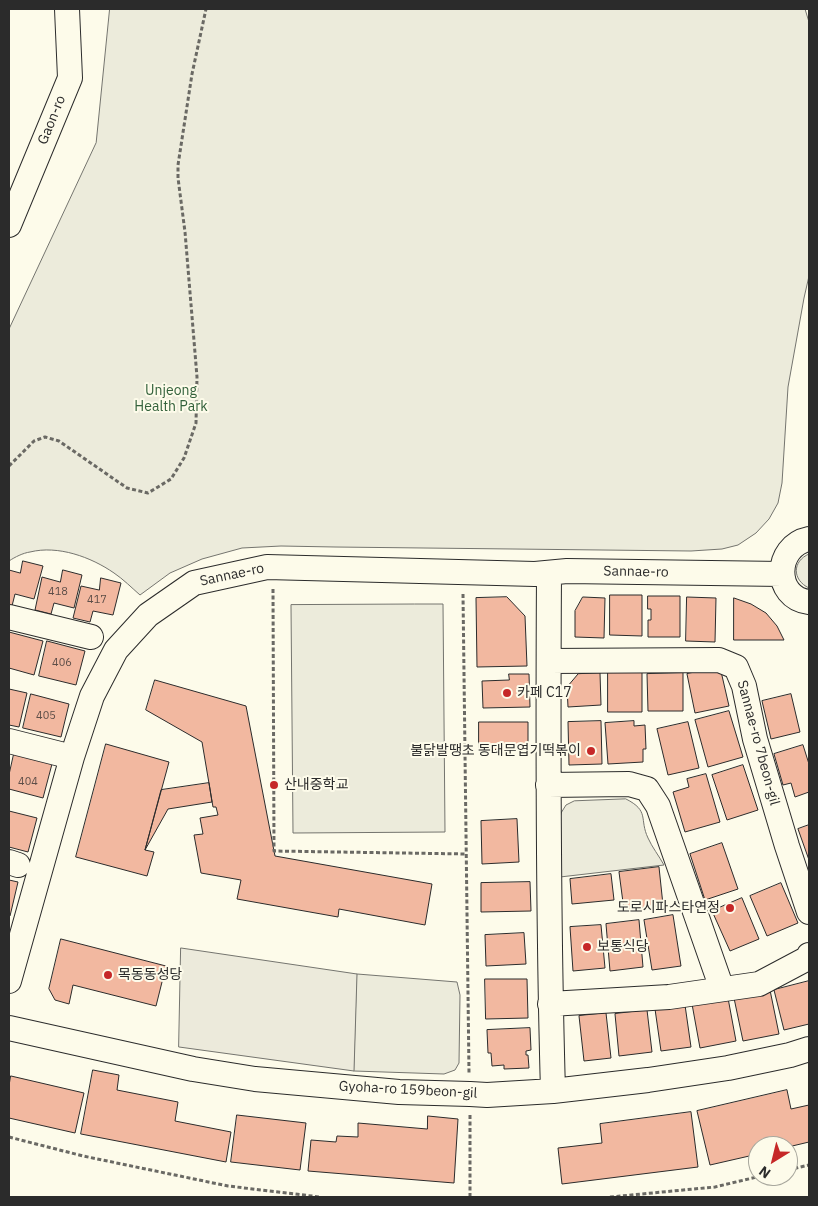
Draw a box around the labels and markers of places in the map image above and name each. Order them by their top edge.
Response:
place label: 카페 C17 [517,685,572,701]
marker: 카페 C17 [501,687,513,699]
place label: 불닭발땡초 동대문엽기떡볶이 [410,743,581,759]
marker: 불닭발땡초 동대문엽기떡볶이 [585,745,597,757]
place label: 산내중학교 [284,777,348,793]
marker: 산내중학교 [268,779,280,791]
place label: 도로시파스타연정 [617,900,720,916]
marker: 도로시파스타연정 [724,902,736,914]
place label: 보통식당 [597,939,649,955]
marker: 보통식당 [581,941,593,953]
place label: 목동동성당 [118,967,182,983]
marker: 목동동성당 [102,969,114,981]

